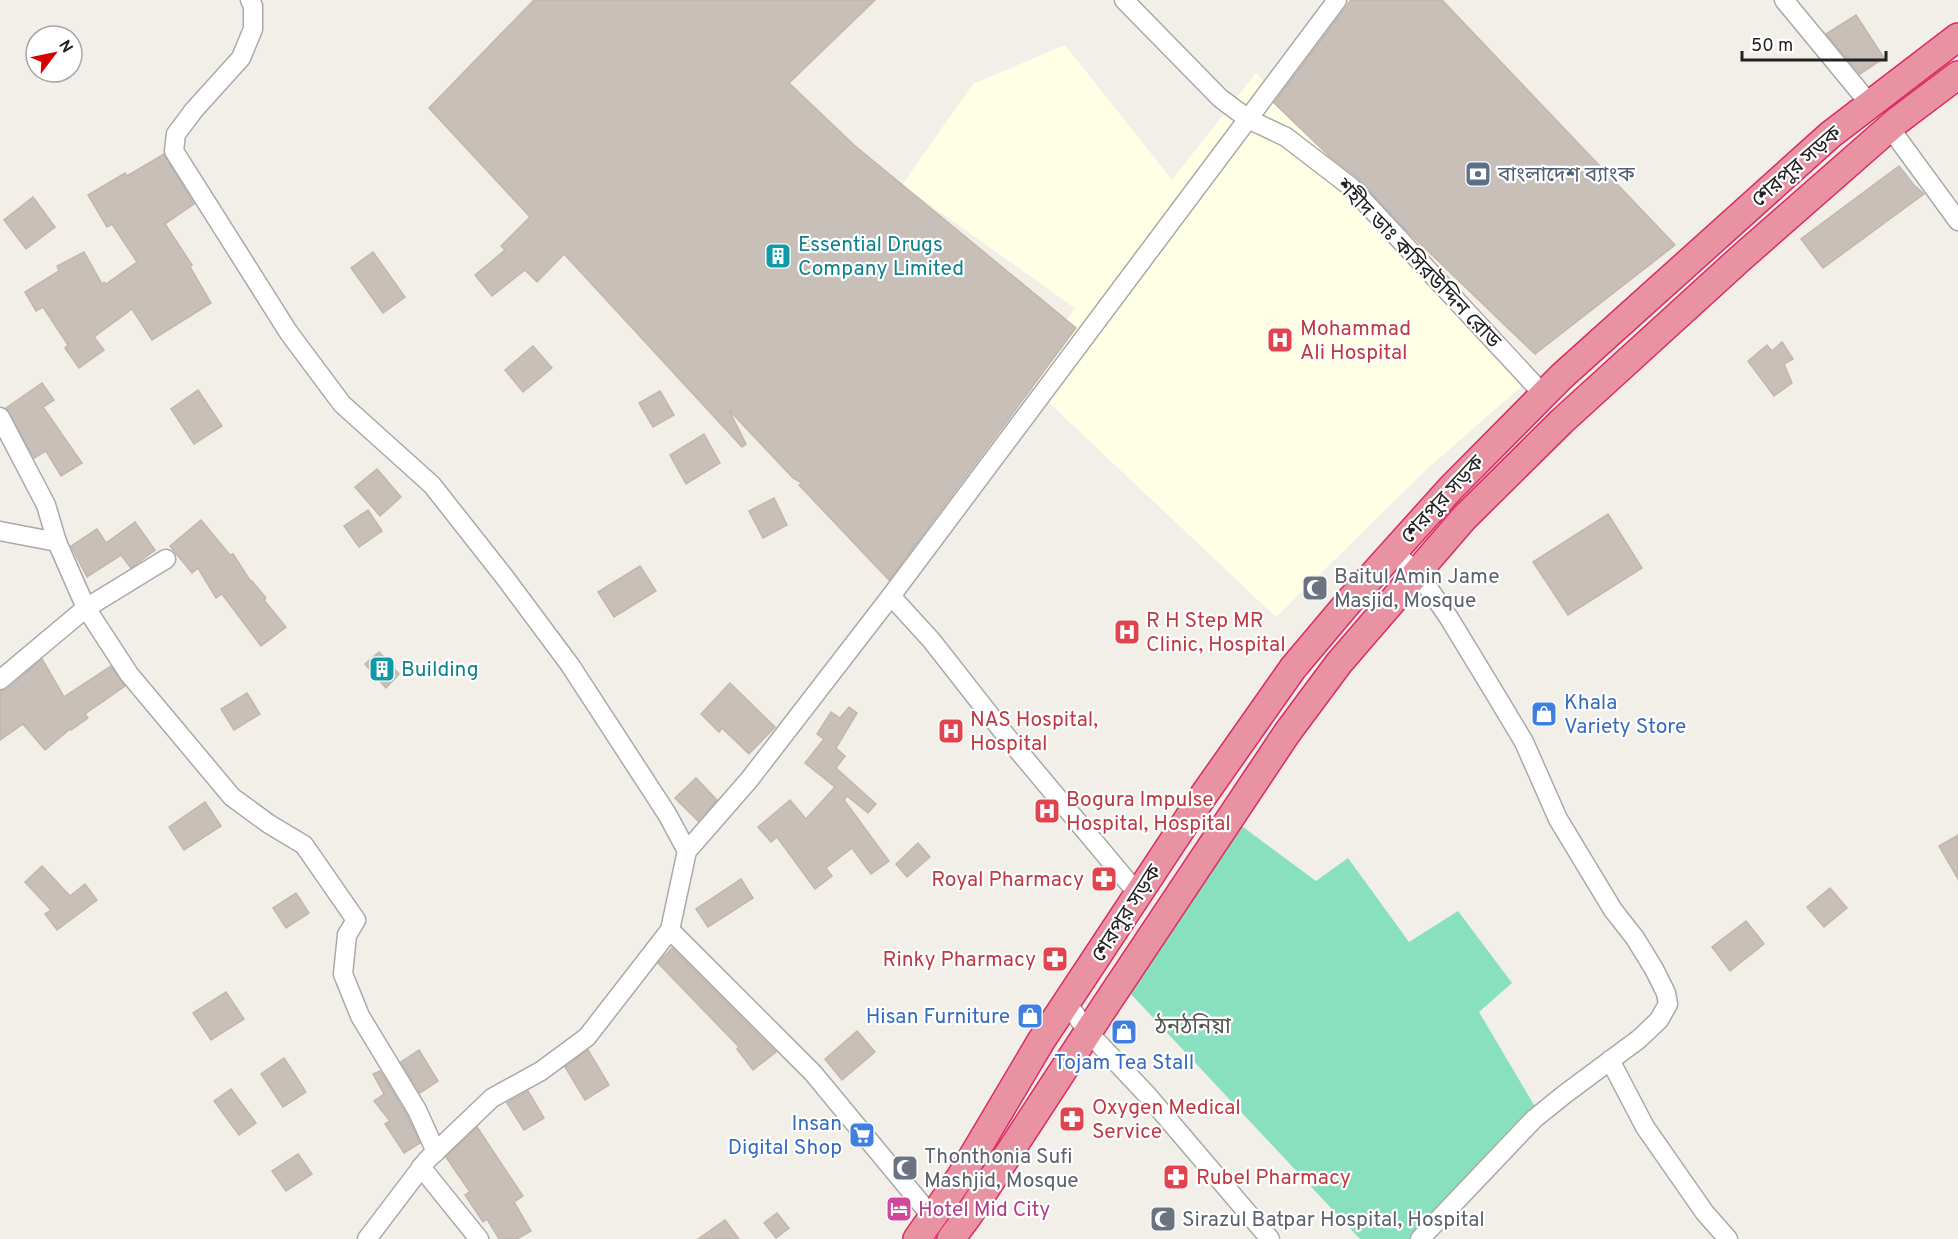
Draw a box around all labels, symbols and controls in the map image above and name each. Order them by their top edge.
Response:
north arrow [24,24,84,84]
scale bar [1742,24,1886,62]
text: 50 m [1751,35,1793,58]
text: N [53,37,77,57]
street label: শেরপুর সড়ক [1746,120,1849,214]
bank icon: বাংলাদেশ ব্যাংক [1463,159,1493,189]
place label: বাংলাদেশ ব্যাংক [1497,162,1636,189]
street label: শহীদ ডাঃ কসিরউদ্দিন রোড [1329,173,1507,356]
place label: Essential Drugs Company Limited [798,232,964,283]
building icon: Essential Drugs Company Limited [763,241,793,271]
place label: Mohammad Ali Hospital [1300,316,1411,367]
hospital icon: Mohammad Ali Hospital [1265,325,1295,355]
street label: শেরপুর সড়ক [1395,449,1492,550]
place label: Baitul Amin Jame Masjid, Mosque [1334,564,1500,615]
mosque icon: Baitul Amin Jame Masjid, Mosque [1300,573,1330,603]
place label: R H Step MR Clinic, Hospital [1146,608,1286,659]
hospital icon: R H Step MR Clinic, Hospital [1112,617,1142,647]
building icon: Building [367,654,397,684]
place label: Building [401,657,479,684]
place label: Khala Variety Store [1564,690,1686,741]
shop icon: Khala Variety Store [1529,699,1559,729]
place label: NAS Hospital, Hospital [970,707,1098,758]
hospital icon: NAS Hospital, Hospital [936,716,966,746]
place label: Bogura Impulse Hospital, Hospital [1066,787,1231,838]
hospital icon: Bogura Impulse Hospital, Hospital [1032,796,1062,826]
street label: শেরপুর সড়ক [1086,859,1169,968]
pharmacy icon: Royal Pharmacy [1089,864,1119,894]
place label: Royal Pharmacy [931,867,1084,894]
pharmacy icon: Rinky Pharmacy [1040,944,1070,974]
place label: Rinky Pharmacy [882,947,1036,974]
shop icon: Hisan Furniture [1015,1001,1045,1031]
place label: Hisan Furniture [866,1004,1010,1031]
district label: ঠনঠনিয়া [1154,1012,1232,1041]
shop icon: Tojam Tea Stall [1109,1017,1139,1047]
place label: Tojam Tea Stall [1054,1050,1194,1077]
place label: Oxygen Medical Service [1092,1095,1241,1146]
pharmacy icon: Oxygen Medical Service [1057,1104,1087,1134]
place label: Insan Digital Shop [728,1111,842,1162]
supermarket icon: Insan Digital Shop [847,1120,877,1150]
place label: Thonthonia Sufi Mashjid, Mosque [924,1144,1079,1195]
mosque icon: Thonthonia Sufi Mashjid, Mosque [890,1153,920,1183]
pharmacy icon: Rubel Pharmacy [1161,1162,1191,1192]
place label: Rubel Pharmacy [1196,1165,1351,1192]
hotel icon: Hotel Mid City [884,1194,914,1224]
place label: Hotel Mid City [918,1197,1050,1224]
mosque icon: Sirazul Batpar Hospital, Hospital [1148,1204,1178,1234]
place label: Sirazul Batpar Hospital, Hospital [1182,1207,1485,1234]

